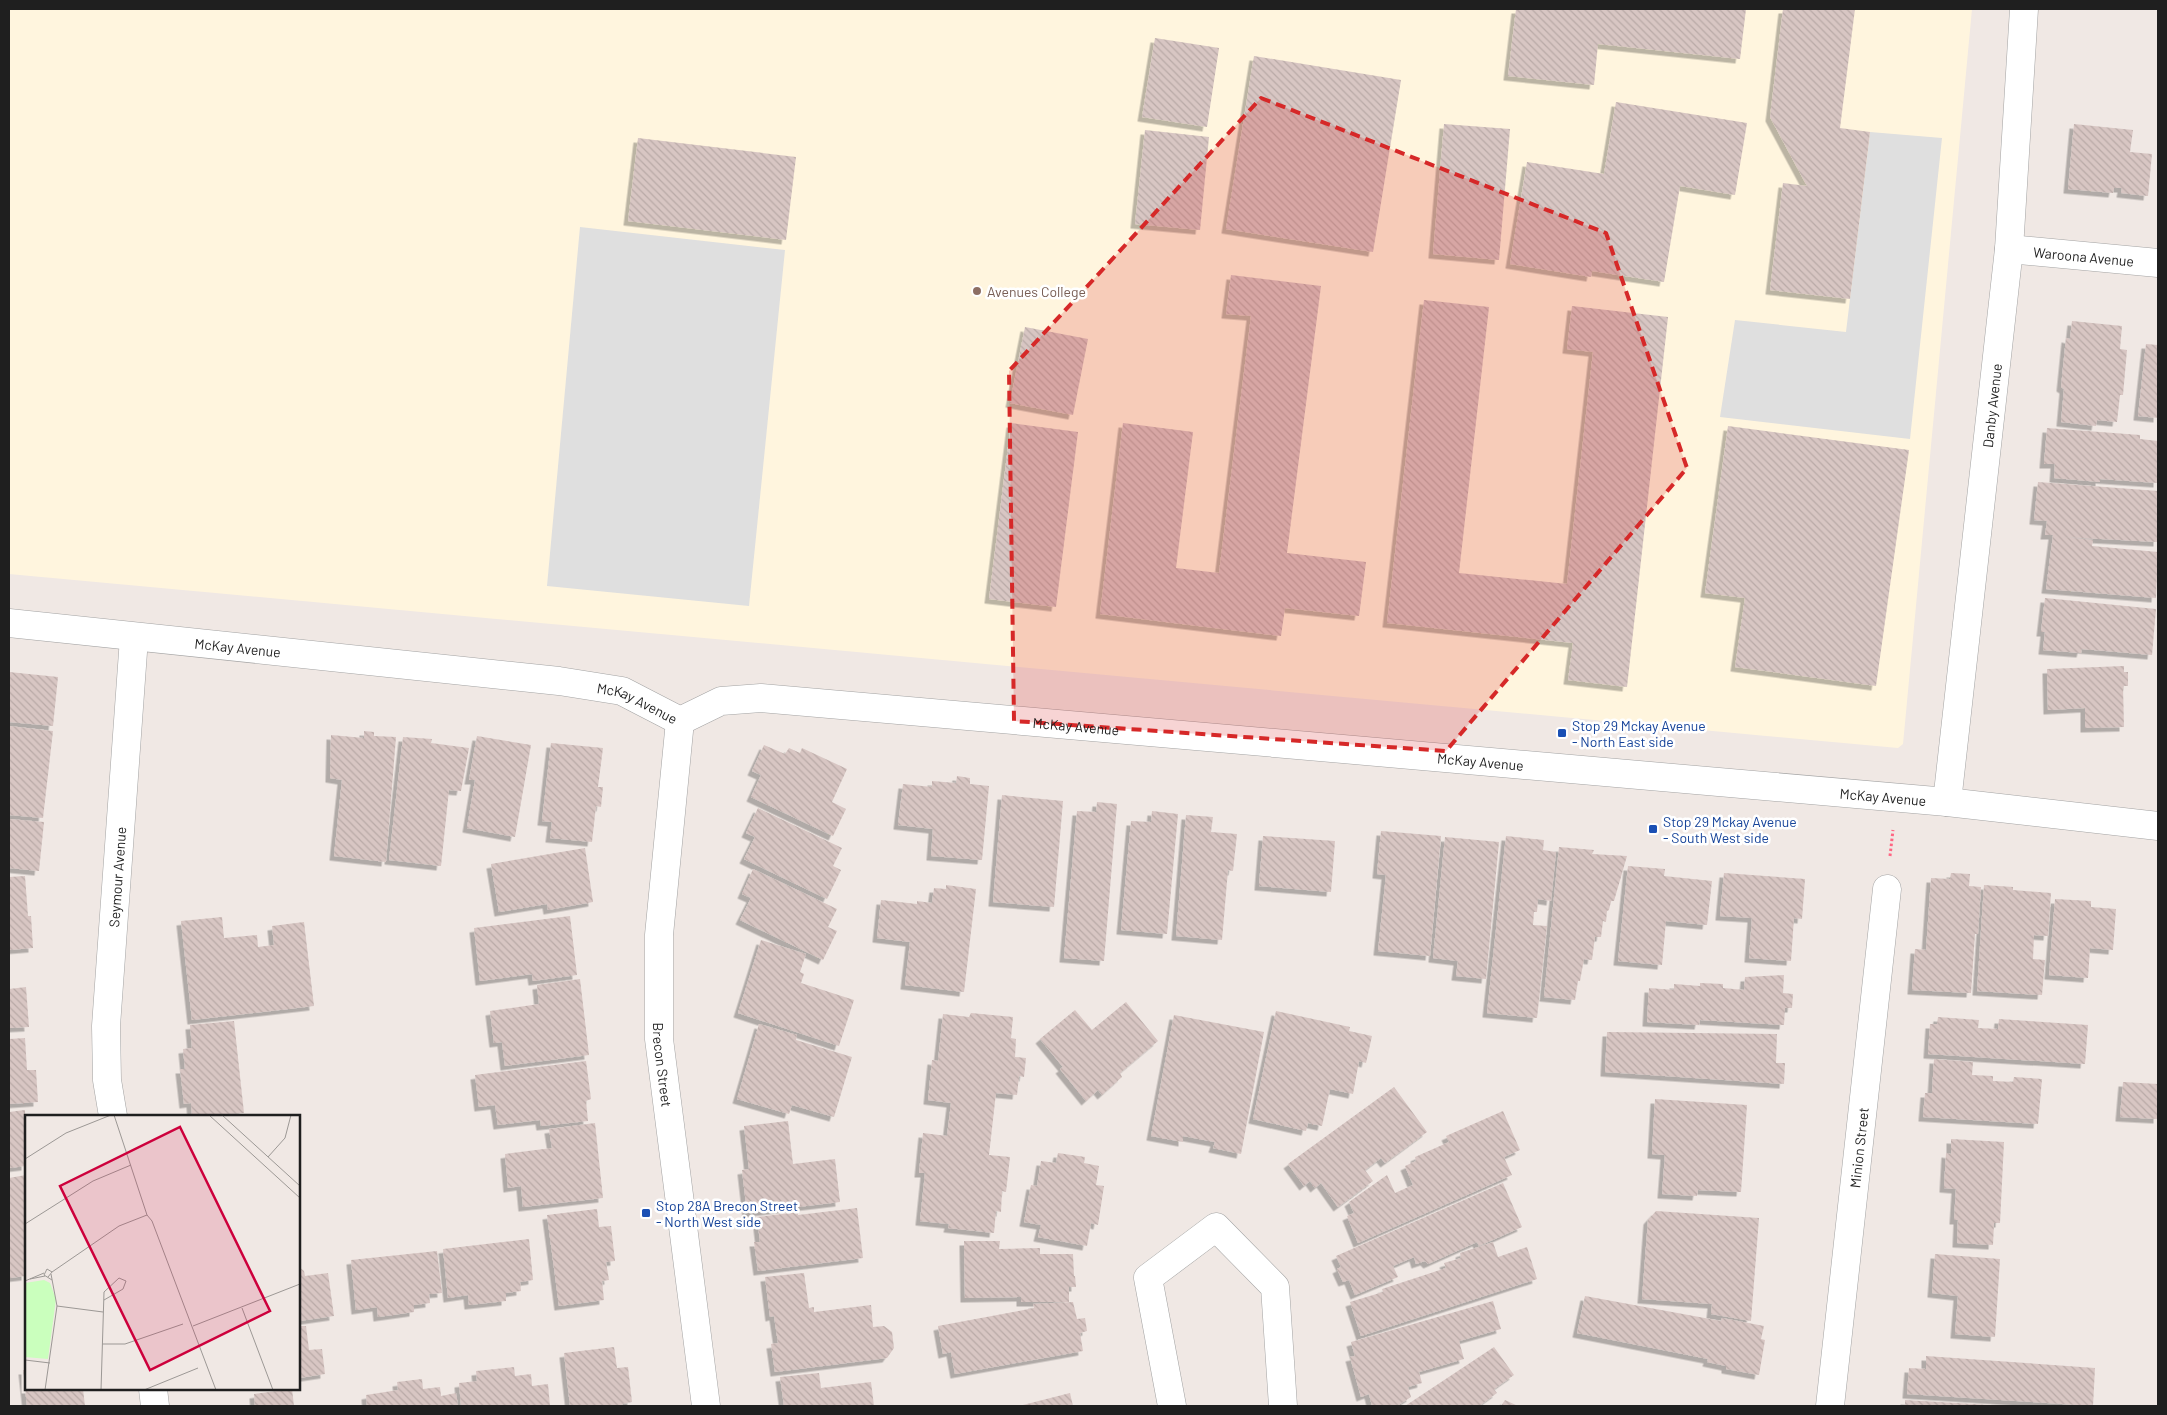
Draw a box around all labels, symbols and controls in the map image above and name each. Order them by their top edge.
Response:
street label: Waroona Avenue [2033,243,2135,269]
place label: Avenues College [987,283,1086,300]
marker: Avenues College [971,285,983,297]
street label: Danby Avenue [1978,362,2005,448]
street label: McKay Avenue [194,634,282,660]
street label: McKay Avenue [596,679,681,727]
street label: McKay Avenue [1032,713,1120,738]
place label: Stop 29 Mckay Avenue - North East side [1572,717,1706,750]
marker: Stop 29 Mckay Avenue - North East side [1556,727,1568,739]
street label: McKay Avenue [1437,749,1524,773]
street label: McKay Avenue [1839,784,1927,809]
place label: Stop 29 Mckay Avenue - South West side [1663,813,1797,846]
marker: Stop 29 Mckay Avenue - South West side [1647,823,1659,835]
street label: Seymour Avenue [105,826,129,928]
street label: Brecon Street [650,1023,676,1108]
street label: Minion Street [1846,1106,1871,1189]
inset map [25,1115,300,1390]
place label: Stop 28A Brecon Street - North West side [656,1197,798,1230]
marker: Stop 28A Brecon Street - North West side [640,1207,652,1219]

